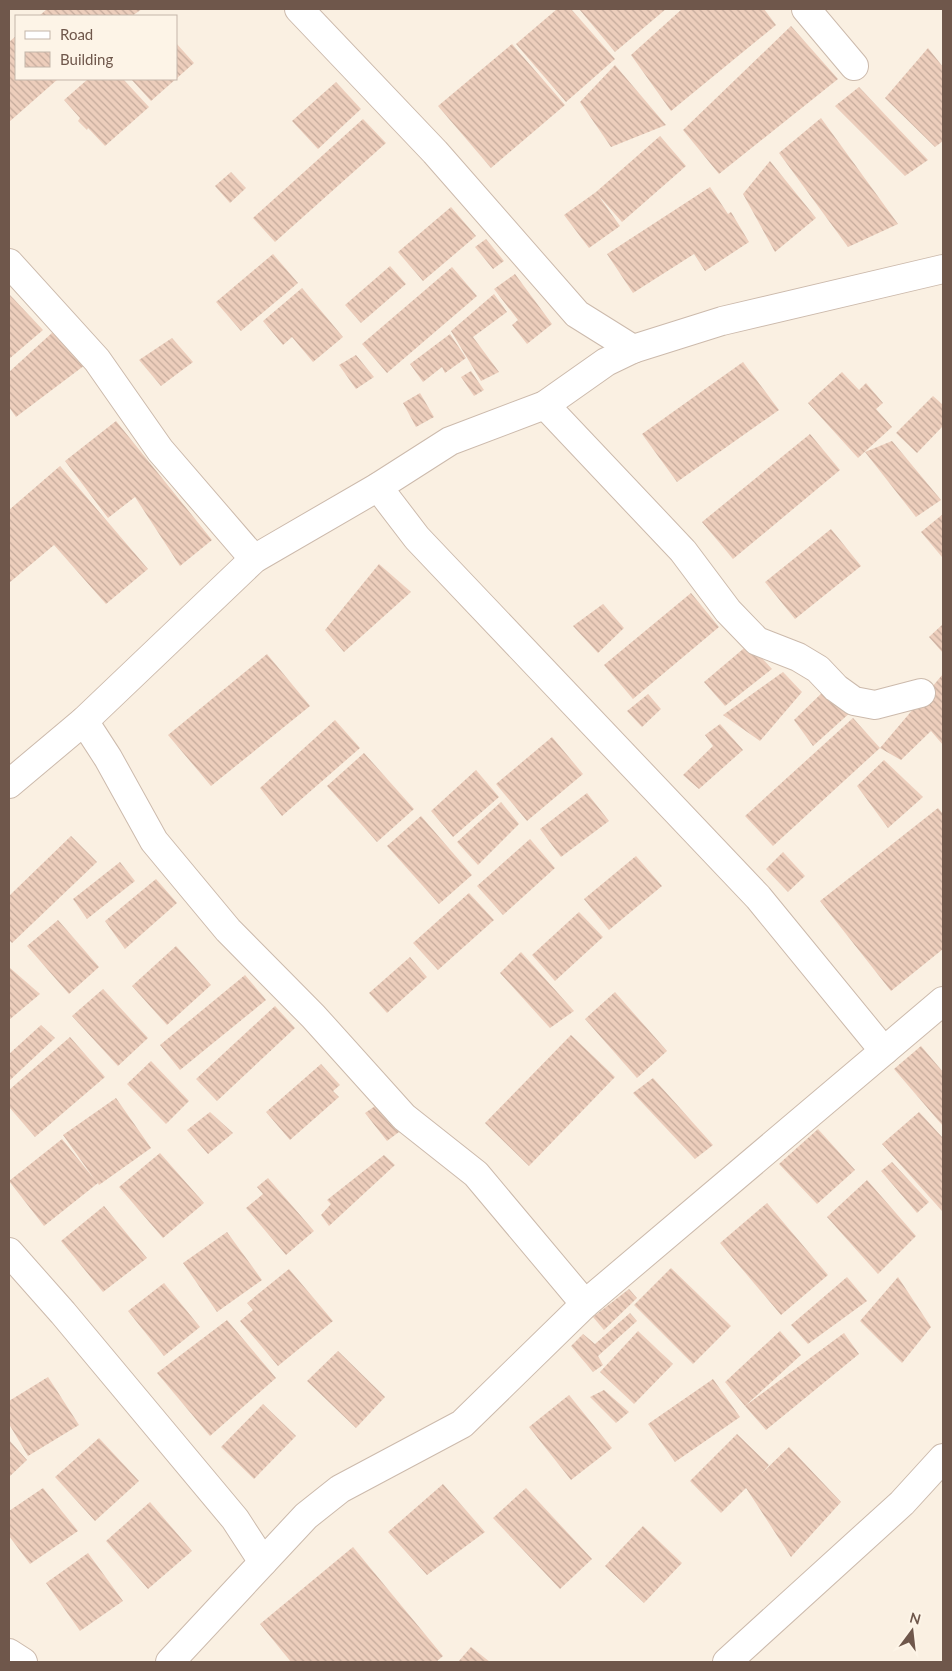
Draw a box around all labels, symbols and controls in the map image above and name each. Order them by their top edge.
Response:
legend [15,15,178,80]
text: Road [60,25,93,43]
text: Building [60,50,113,68]
north arrow [887,1606,937,1656]
text: N [908,1608,923,1628]

